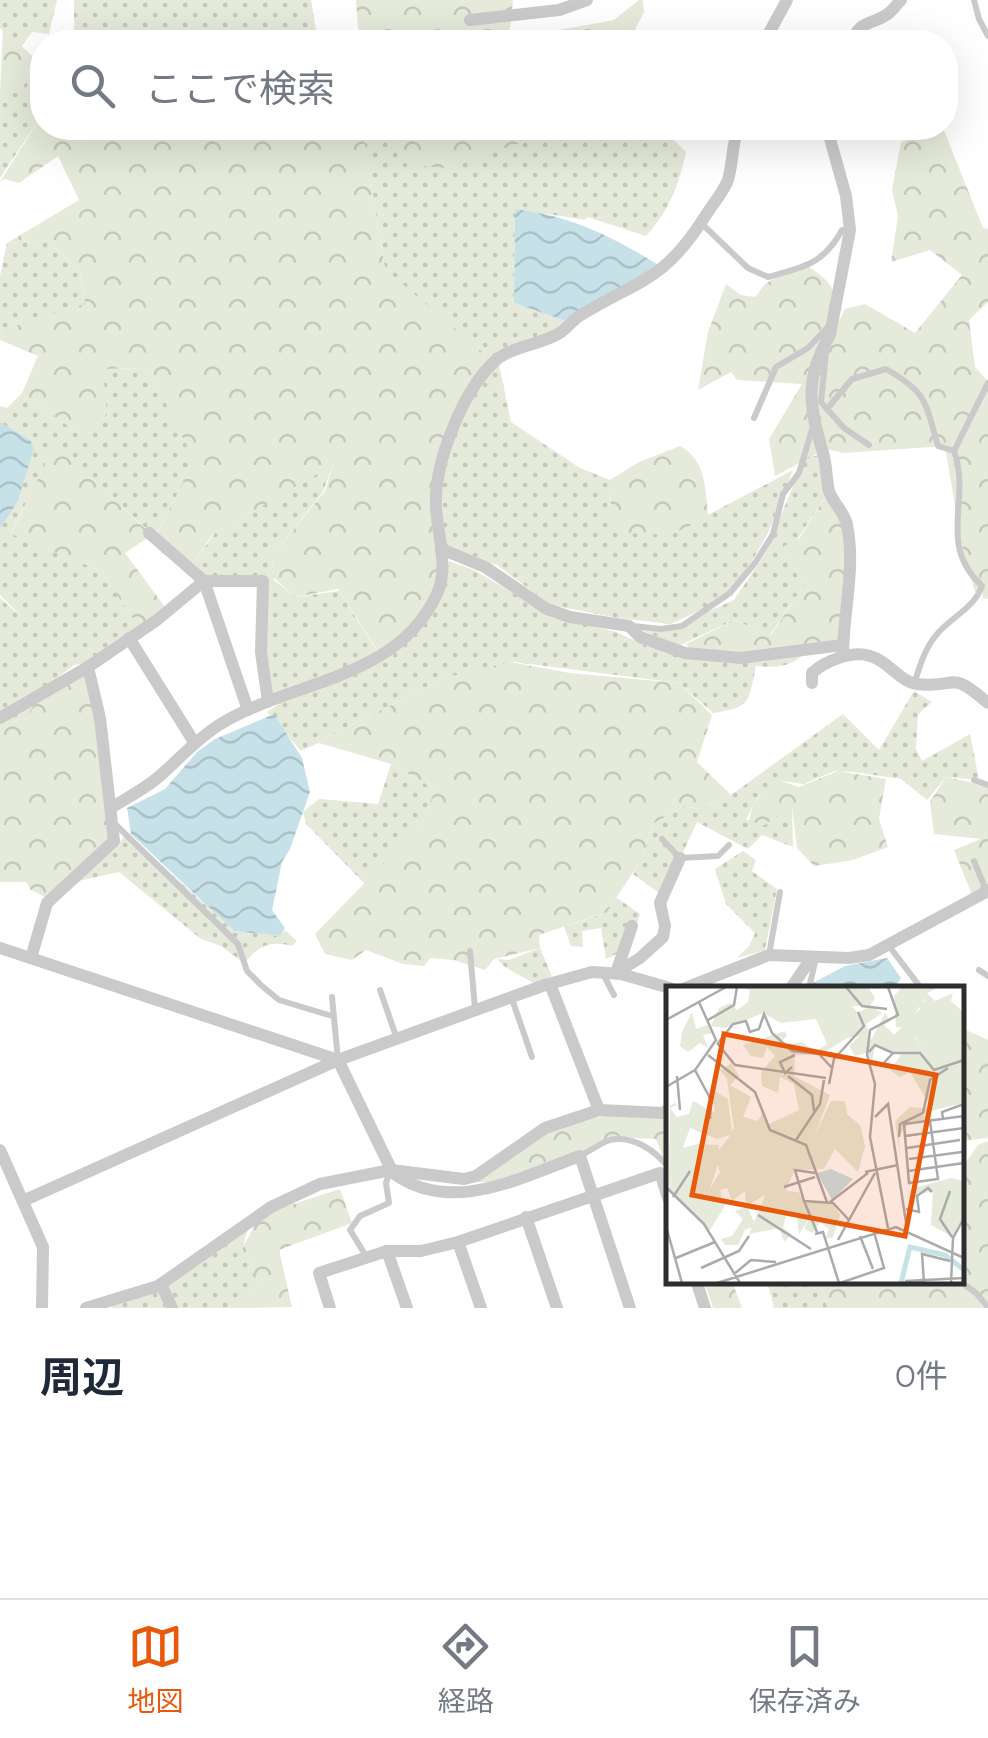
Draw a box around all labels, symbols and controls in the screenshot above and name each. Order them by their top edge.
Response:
search box [30,30,958,140]
icon: search [65,58,120,113]
text: ここで検索 [145,65,335,112]
inset map [666,986,963,1283]
text: 周辺 [40,1351,124,1403]
text: 0件 [895,1356,948,1395]
tab: 地図 [127,1619,183,1719]
tab: 経路 [438,1619,494,1719]
tab: 保存済み [749,1619,861,1719]

